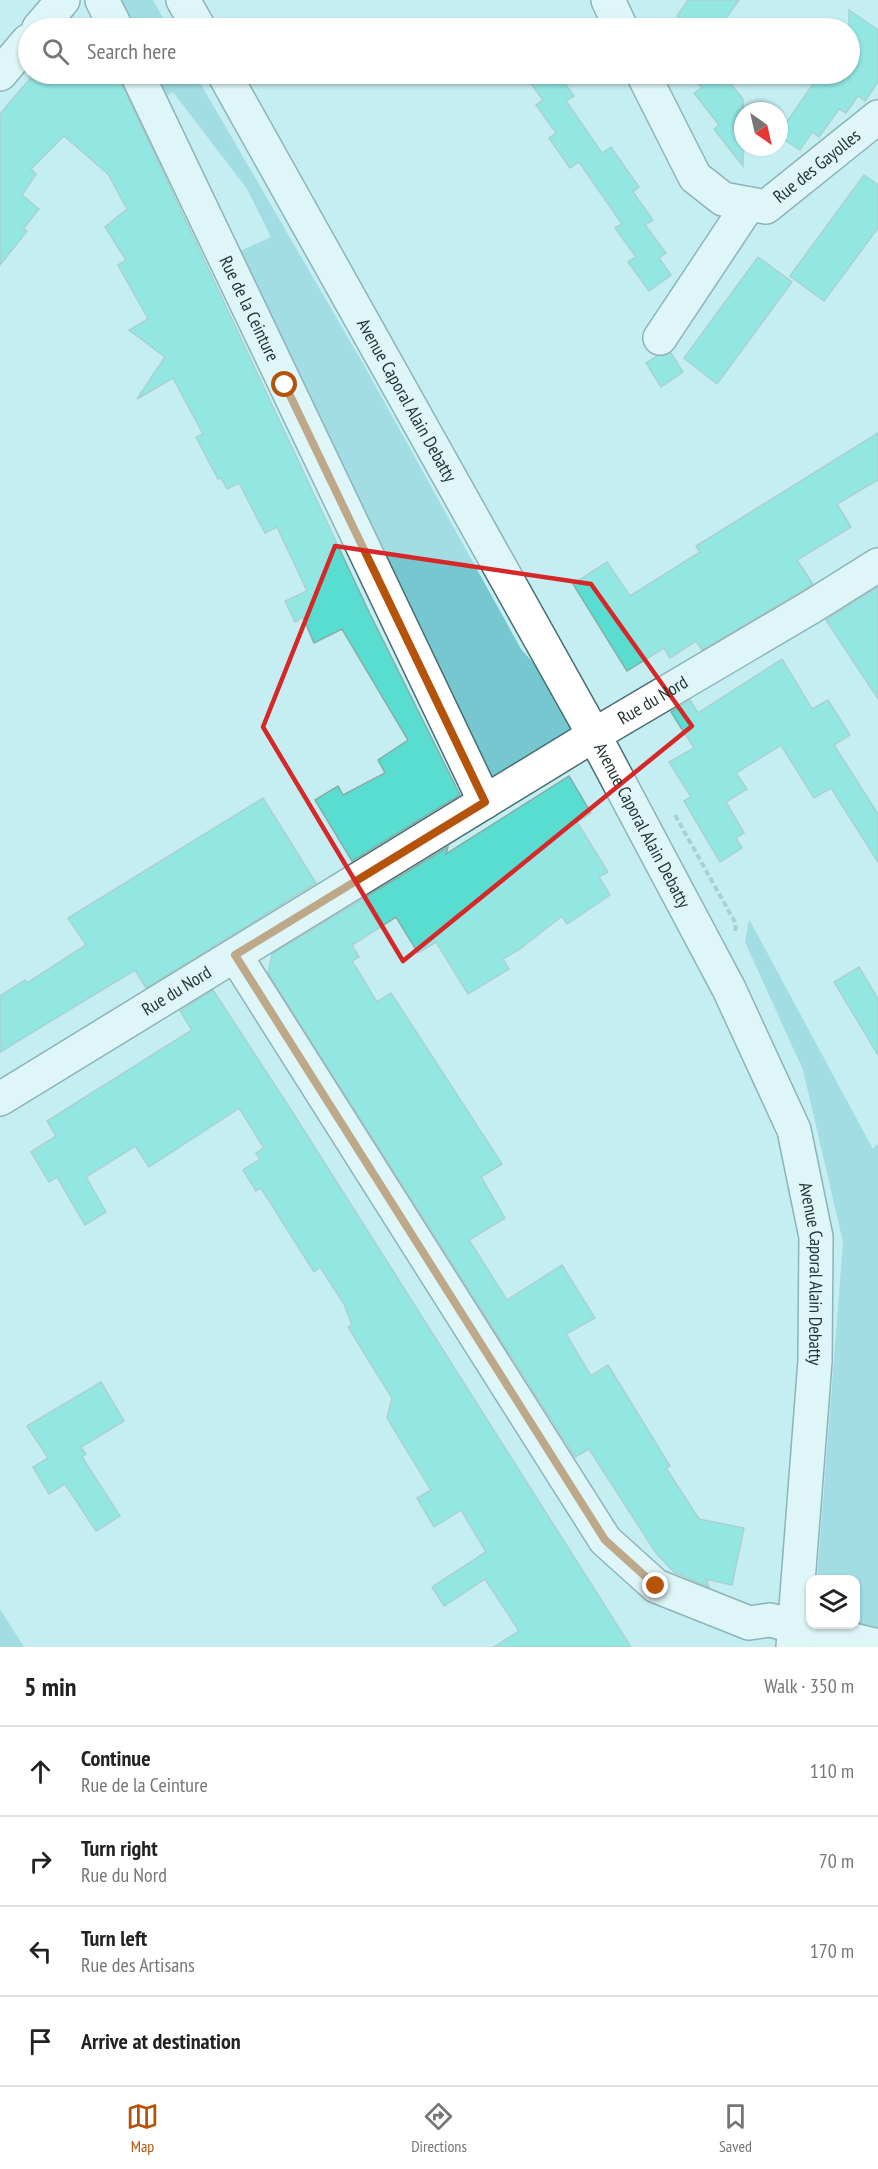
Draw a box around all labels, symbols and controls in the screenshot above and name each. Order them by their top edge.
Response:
search box [18,18,860,84]
icon: search [39,35,72,68]
text: Search here [87,37,176,65]
north arrow [734,102,788,156]
street label: Rue des Gayolles [768,124,865,208]
street label: Rue de la Ceinture [215,252,285,365]
street label: Avenue Caporal Alain Debatty [352,314,462,486]
route start [271,371,297,397]
street label: Rue du Nord [613,670,692,729]
street label: Avenue Caporal Alain Debatty [589,739,696,912]
street label: Rue du Nord [137,960,215,1020]
street label: Avenue Caporal Alain Debatty [794,1180,828,1366]
route end [642,1572,668,1598]
map controls [806,1575,860,1629]
button: layers [806,1575,860,1629]
text: 5 min [24,1670,77,1703]
text: Walk · 350 m [764,1673,854,1699]
text: Continue [81,1744,151,1772]
icon: ahead [24,1755,57,1788]
text: 110 m [810,1758,854,1784]
text: Rue de la Ceinture [81,1772,208,1798]
text: Turn right [81,1834,158,1862]
icon: right [24,1845,57,1878]
text: 70 m [819,1848,854,1874]
text: Rue du Nord [81,1862,167,1888]
text: Turn left [81,1924,147,1952]
icon: left [24,1935,57,1968]
text: 170 m [810,1938,854,1964]
text: Rue des Artisans [81,1952,195,1978]
icon: arrive [24,2025,57,2058]
text: Arrive at destination [81,2027,241,2055]
tab: Map [126,2100,159,2156]
tab: Directions [411,2100,467,2156]
tab: Saved [719,2100,752,2156]

